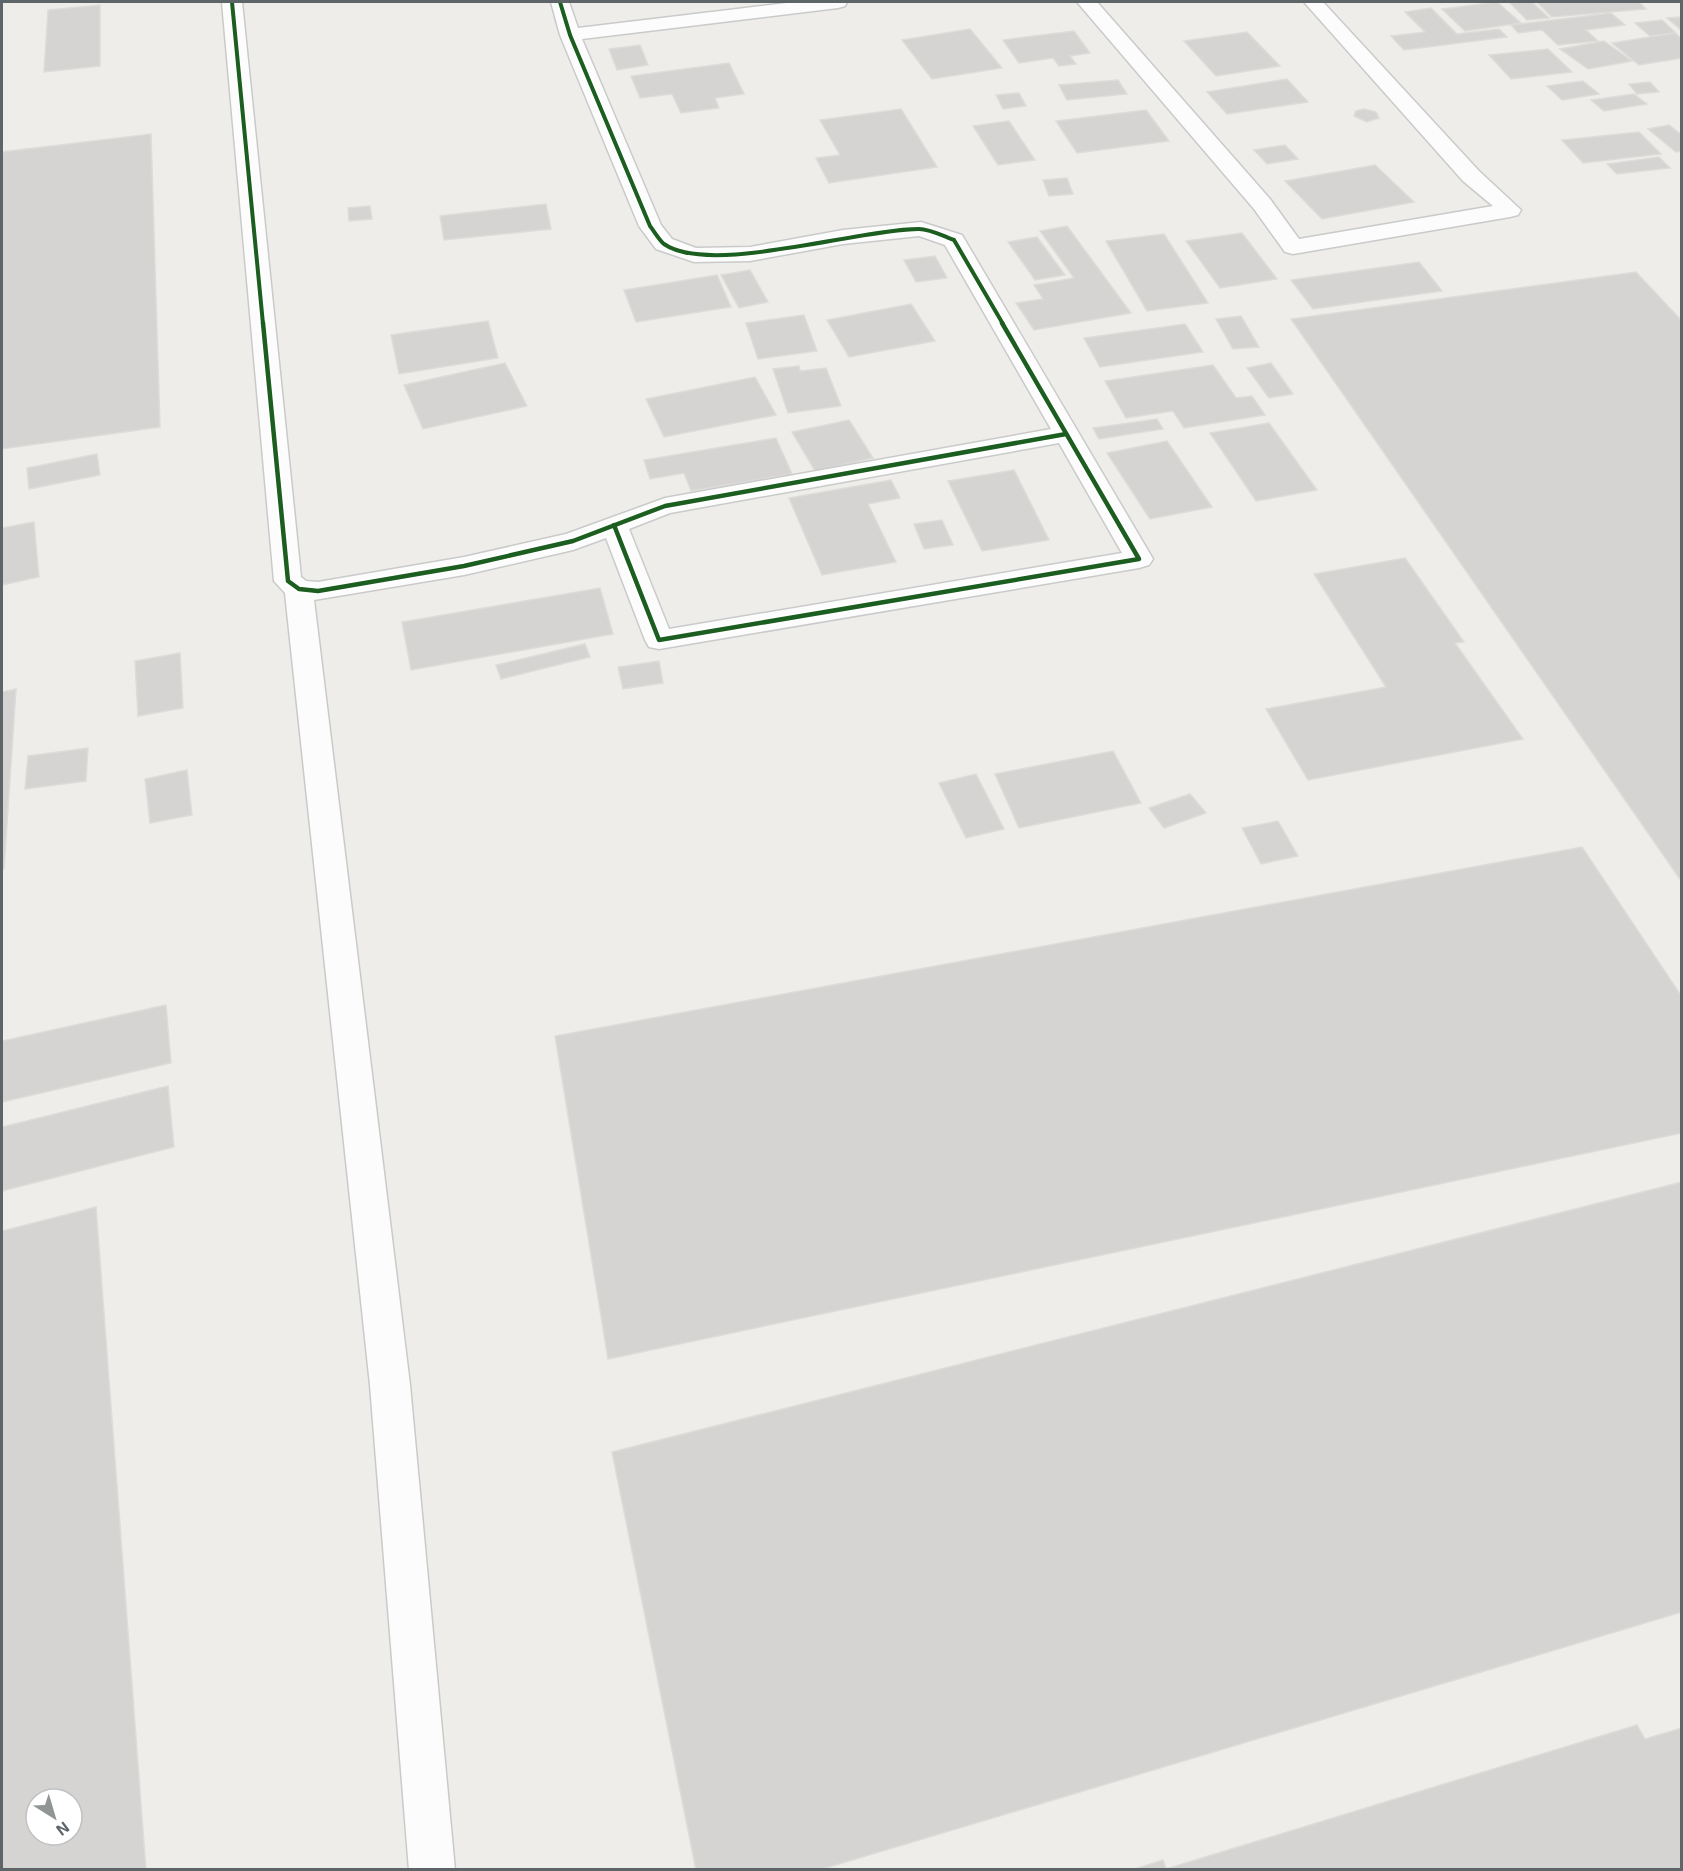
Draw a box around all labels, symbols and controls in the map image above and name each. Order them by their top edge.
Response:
north arrow [24,1787,84,1847]
text: N [53,1818,74,1840]

